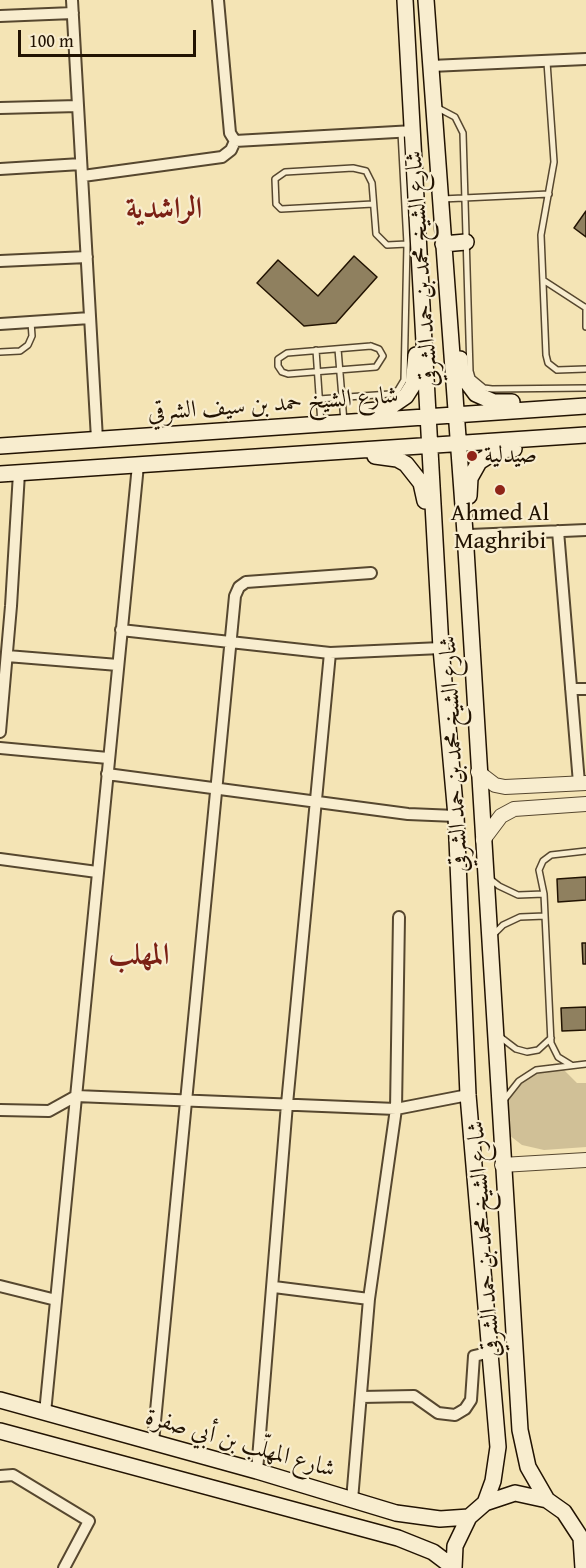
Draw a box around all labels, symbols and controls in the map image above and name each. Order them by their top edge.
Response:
scale bar [21,18,200,56]
text: 100 m [29,27,74,54]
street label: شارع الشيخ محمد بن حمد الشرقي [400,150,446,388]
district label: الراشدية [126,192,202,228]
street label: شارع الشيخ حمد بن سيف الشرقي [147,382,399,428]
place label: صيدلية [484,442,537,470]
marker: صيدلية [465,449,479,463]
marker: Ahmed Al Maghribi [493,483,507,497]
place label: Ahmed Al Maghribi [451,500,549,556]
street label: شارع الشيخ محمد بن حمد الشرقي [434,635,476,873]
district label: المهلب [108,938,170,974]
street label: شارع الشيخ محمد بن حمد الشرقي [462,1120,508,1358]
street label: شارع المهلّب بن أبي صفرة [142,1403,338,1485]

